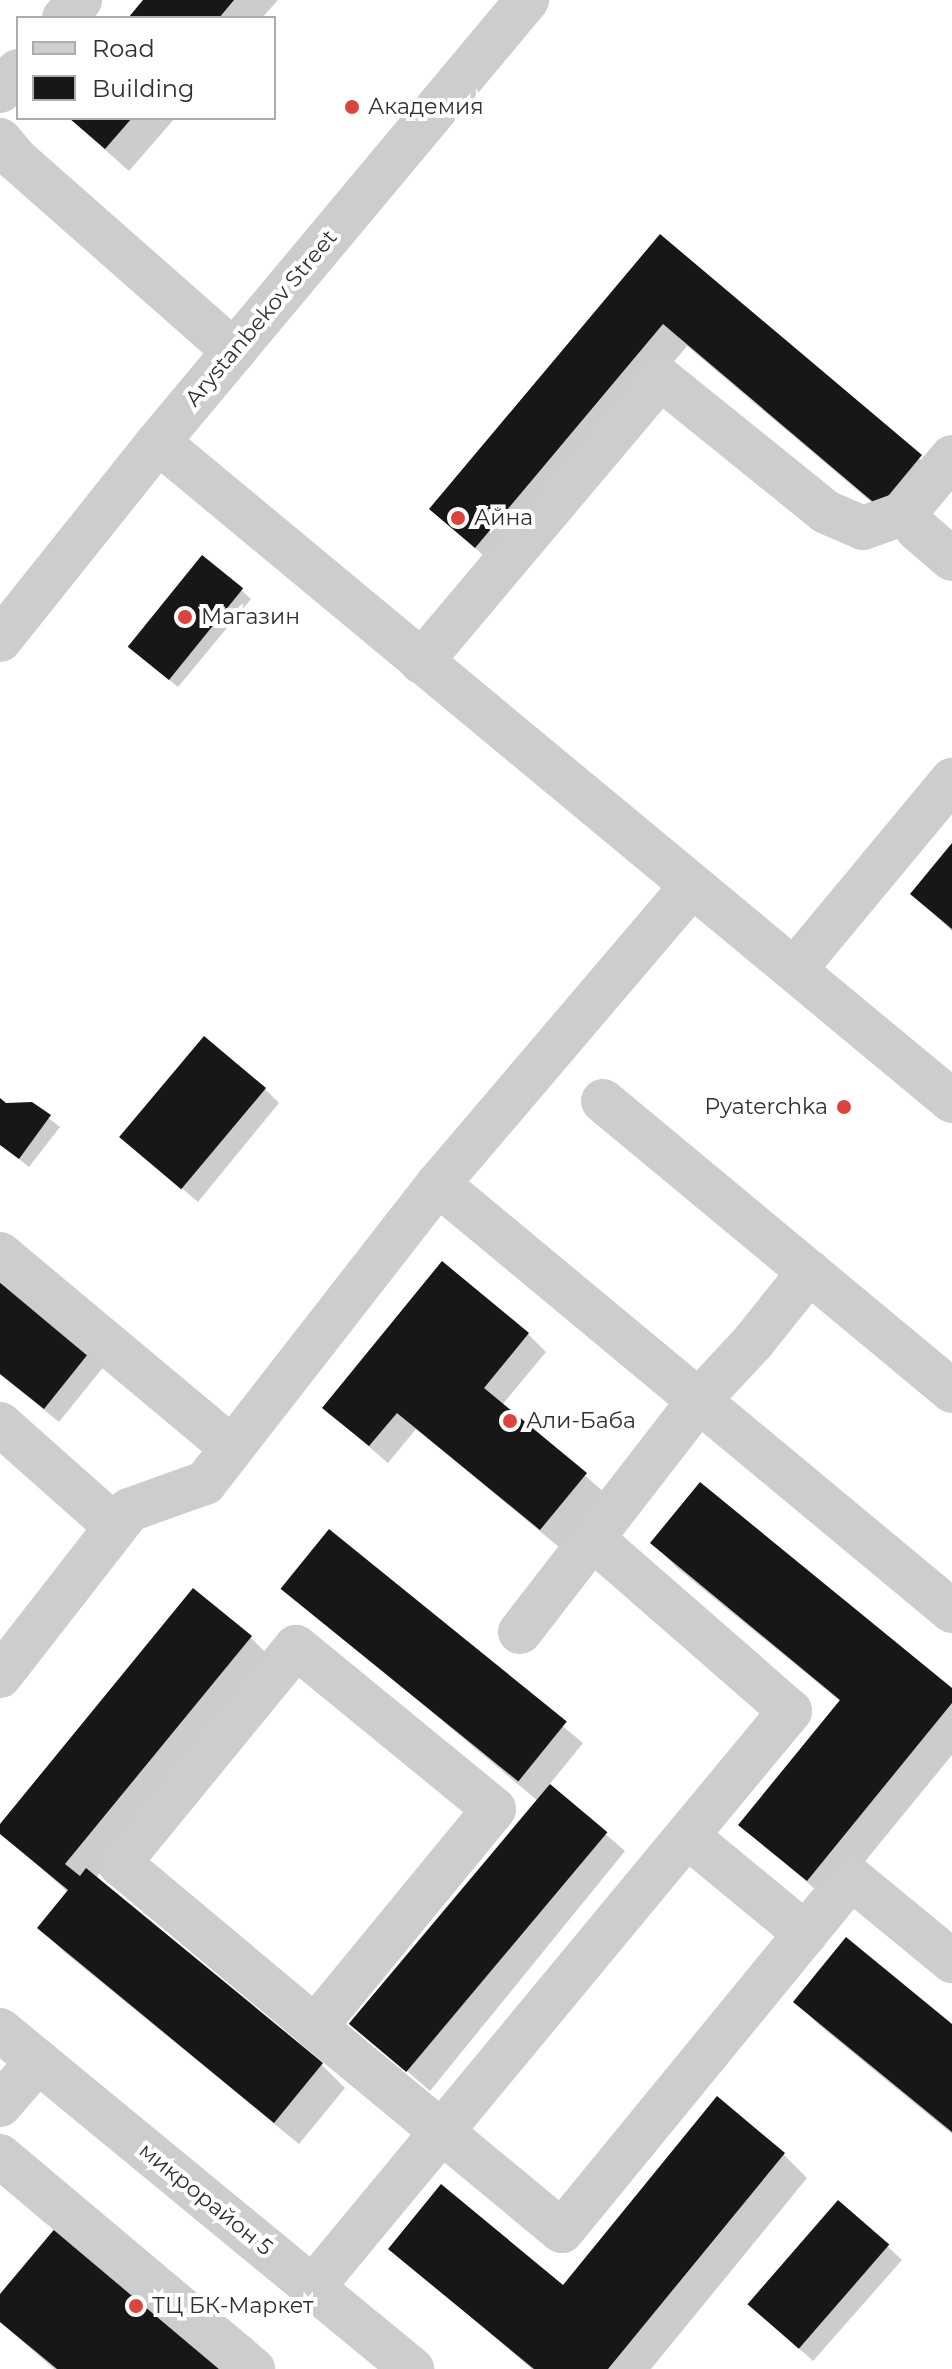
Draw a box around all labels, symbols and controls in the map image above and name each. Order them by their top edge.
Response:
legend [16,16,276,120]
text: Road [92,34,155,63]
text: Building [92,74,195,103]
place label: Академия [368,94,484,120]
marker: Академия [343,98,361,116]
street label: Arystanbekov Street [180,225,342,411]
place label: Айна [474,505,533,531]
marker: Айна [449,509,467,527]
place label: Магазин [201,604,300,630]
marker: Магазин [176,608,194,626]
place label: Pyaterchka [704,1094,828,1120]
marker: Pyaterchka [835,1098,853,1116]
place label: Али-Баба [526,1408,636,1434]
marker: Али-Баба [501,1412,519,1430]
street label: микрорайон 5 [134,2137,278,2261]
place label: ТЦ БК-Маркет [152,2293,313,2319]
marker: ТЦ БК-Маркет [127,2297,145,2315]

